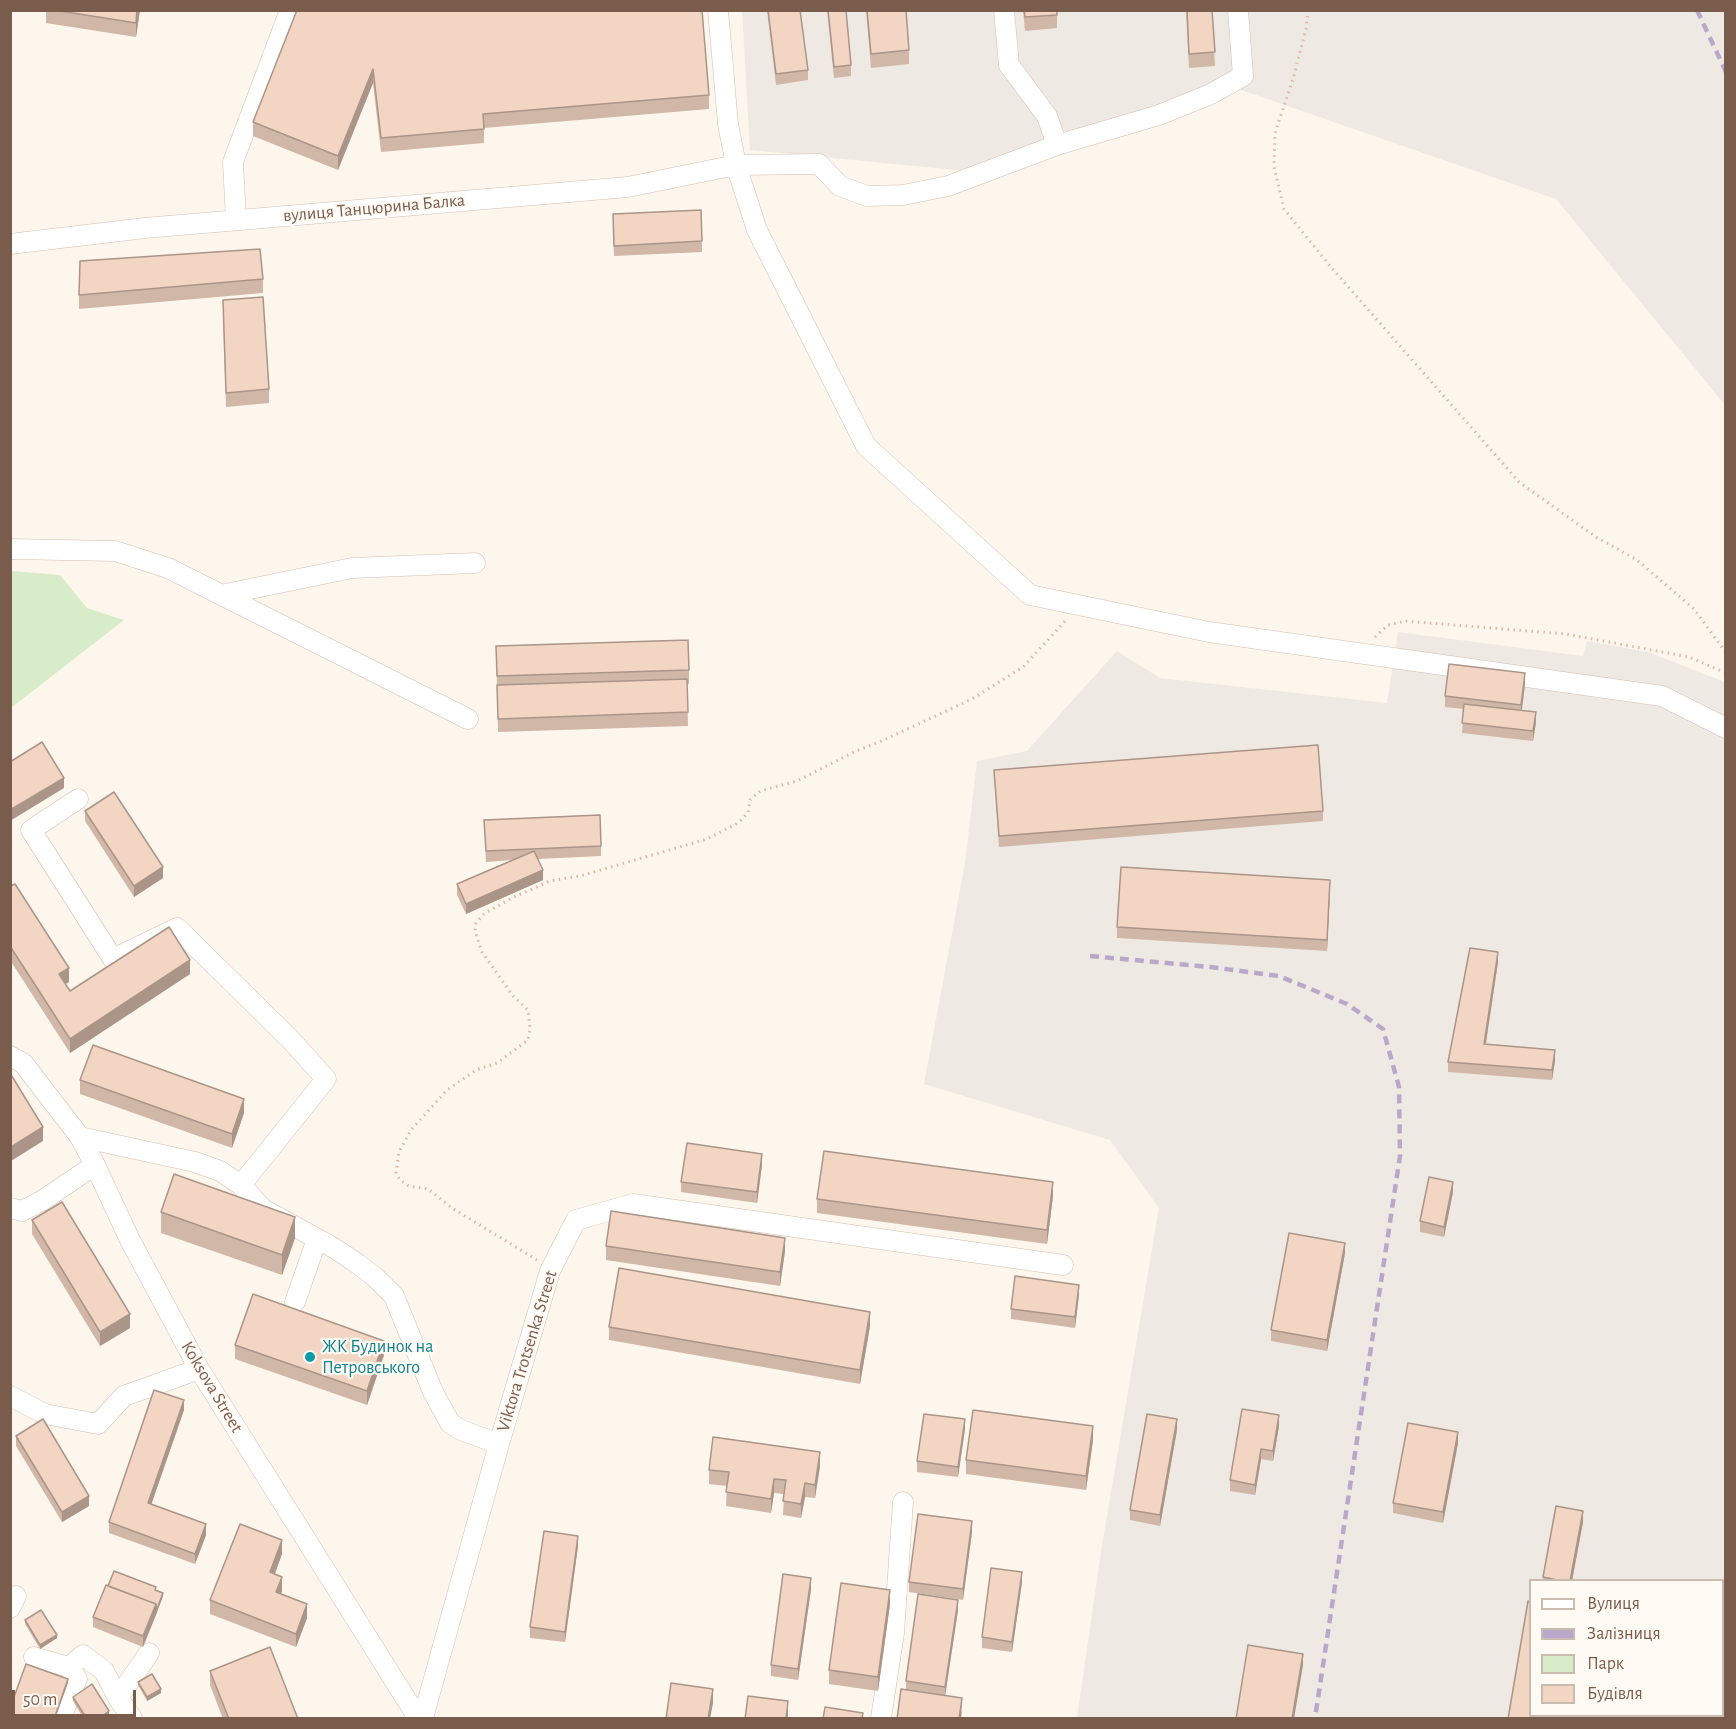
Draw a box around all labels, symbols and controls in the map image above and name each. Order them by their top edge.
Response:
street label: вулиця Танцюрина Балка [282,189,466,227]
street label: Viktora Trotsenka Street [492,1268,562,1434]
place label: ЖК Будинок на Петровського [322,1336,433,1378]
street label: Koksova Street [176,1337,248,1437]
marker: ЖК Будинок на Петровського [303,1350,317,1364]
legend [1529,1579,1724,1717]
text: Вулиця [1587,1595,1640,1613]
text: Залізниця [1587,1625,1661,1643]
text: Парк [1587,1655,1624,1673]
scale bar [15,1678,140,1716]
text: Будівля [1587,1685,1643,1703]
text: 50 m [23,1691,57,1709]

